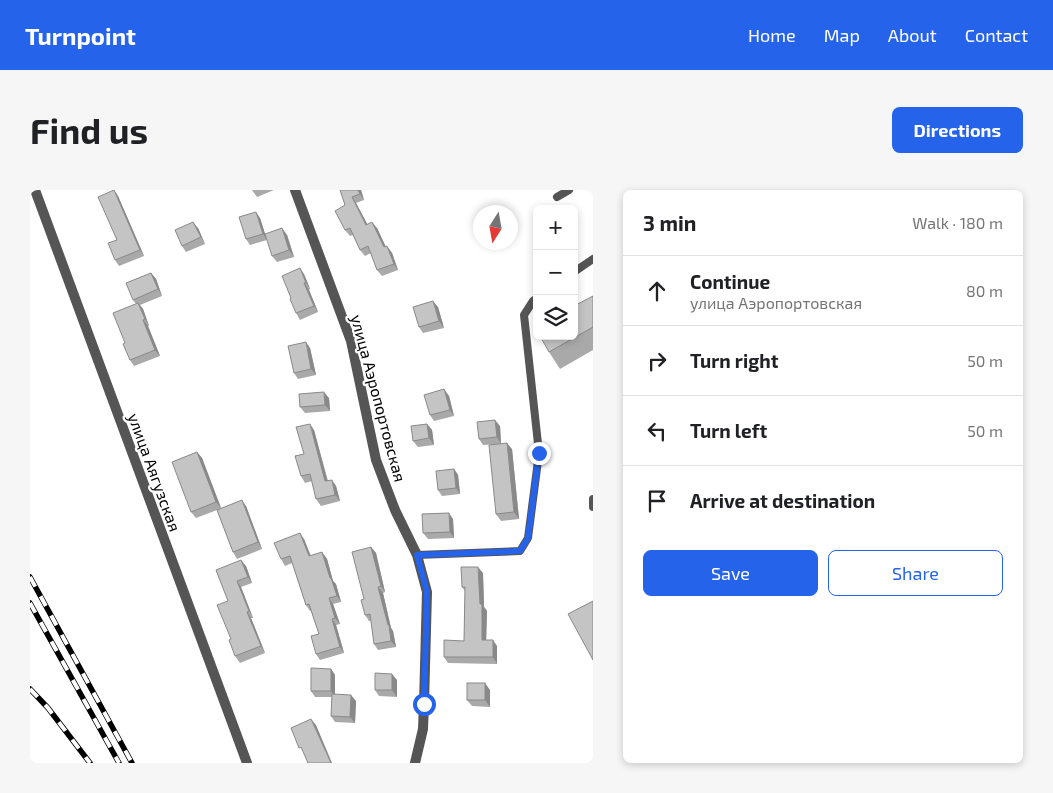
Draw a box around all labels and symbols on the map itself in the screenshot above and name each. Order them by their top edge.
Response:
north arrow [473,205,518,250]
street label: улица Аэропортовская [347,312,410,484]
street label: улица Аягузская [124,410,185,534]
route end [528,442,551,465]
route start [413,693,436,716]

